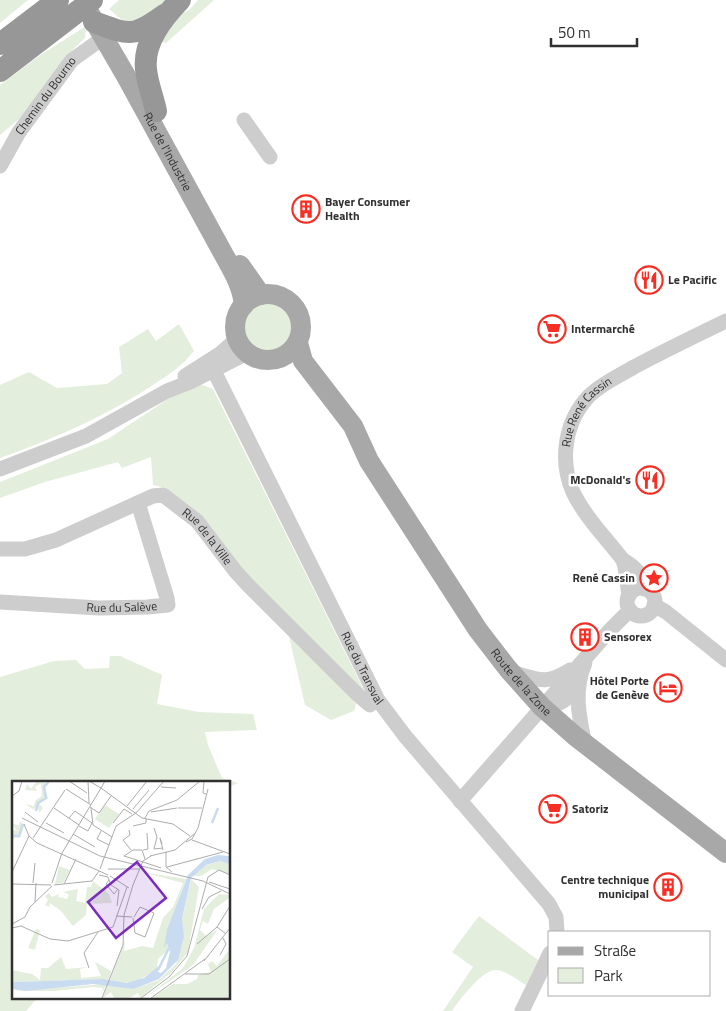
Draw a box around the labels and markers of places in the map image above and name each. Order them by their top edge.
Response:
place label: Bayer Consumer Health [325,192,410,225]
building icon: Bayer Consumer Health [291,194,321,224]
restaurant icon: Le Pacific [634,265,664,295]
place label: Le Pacific [668,270,717,289]
supermarket icon: Intermarché [537,314,567,344]
place label: Intermarché [571,319,635,338]
restaurant icon: McDonald's [635,465,665,495]
place label: McDonald's [570,470,631,489]
place icon: René Cassin [639,563,669,593]
place label: René Cassin [572,568,635,587]
building icon: Sensorex [570,622,600,652]
place label: Sensorex [604,627,652,646]
place label: Hôtel Porte de Genève [590,671,649,704]
hotel icon: Hôtel Porte de Genève [653,673,683,703]
supermarket icon: Satoriz [538,794,568,824]
place label: Satoriz [572,799,608,818]
place label: Centre technique municipal [561,870,649,903]
building icon: Centre technique municipal [653,872,683,902]

